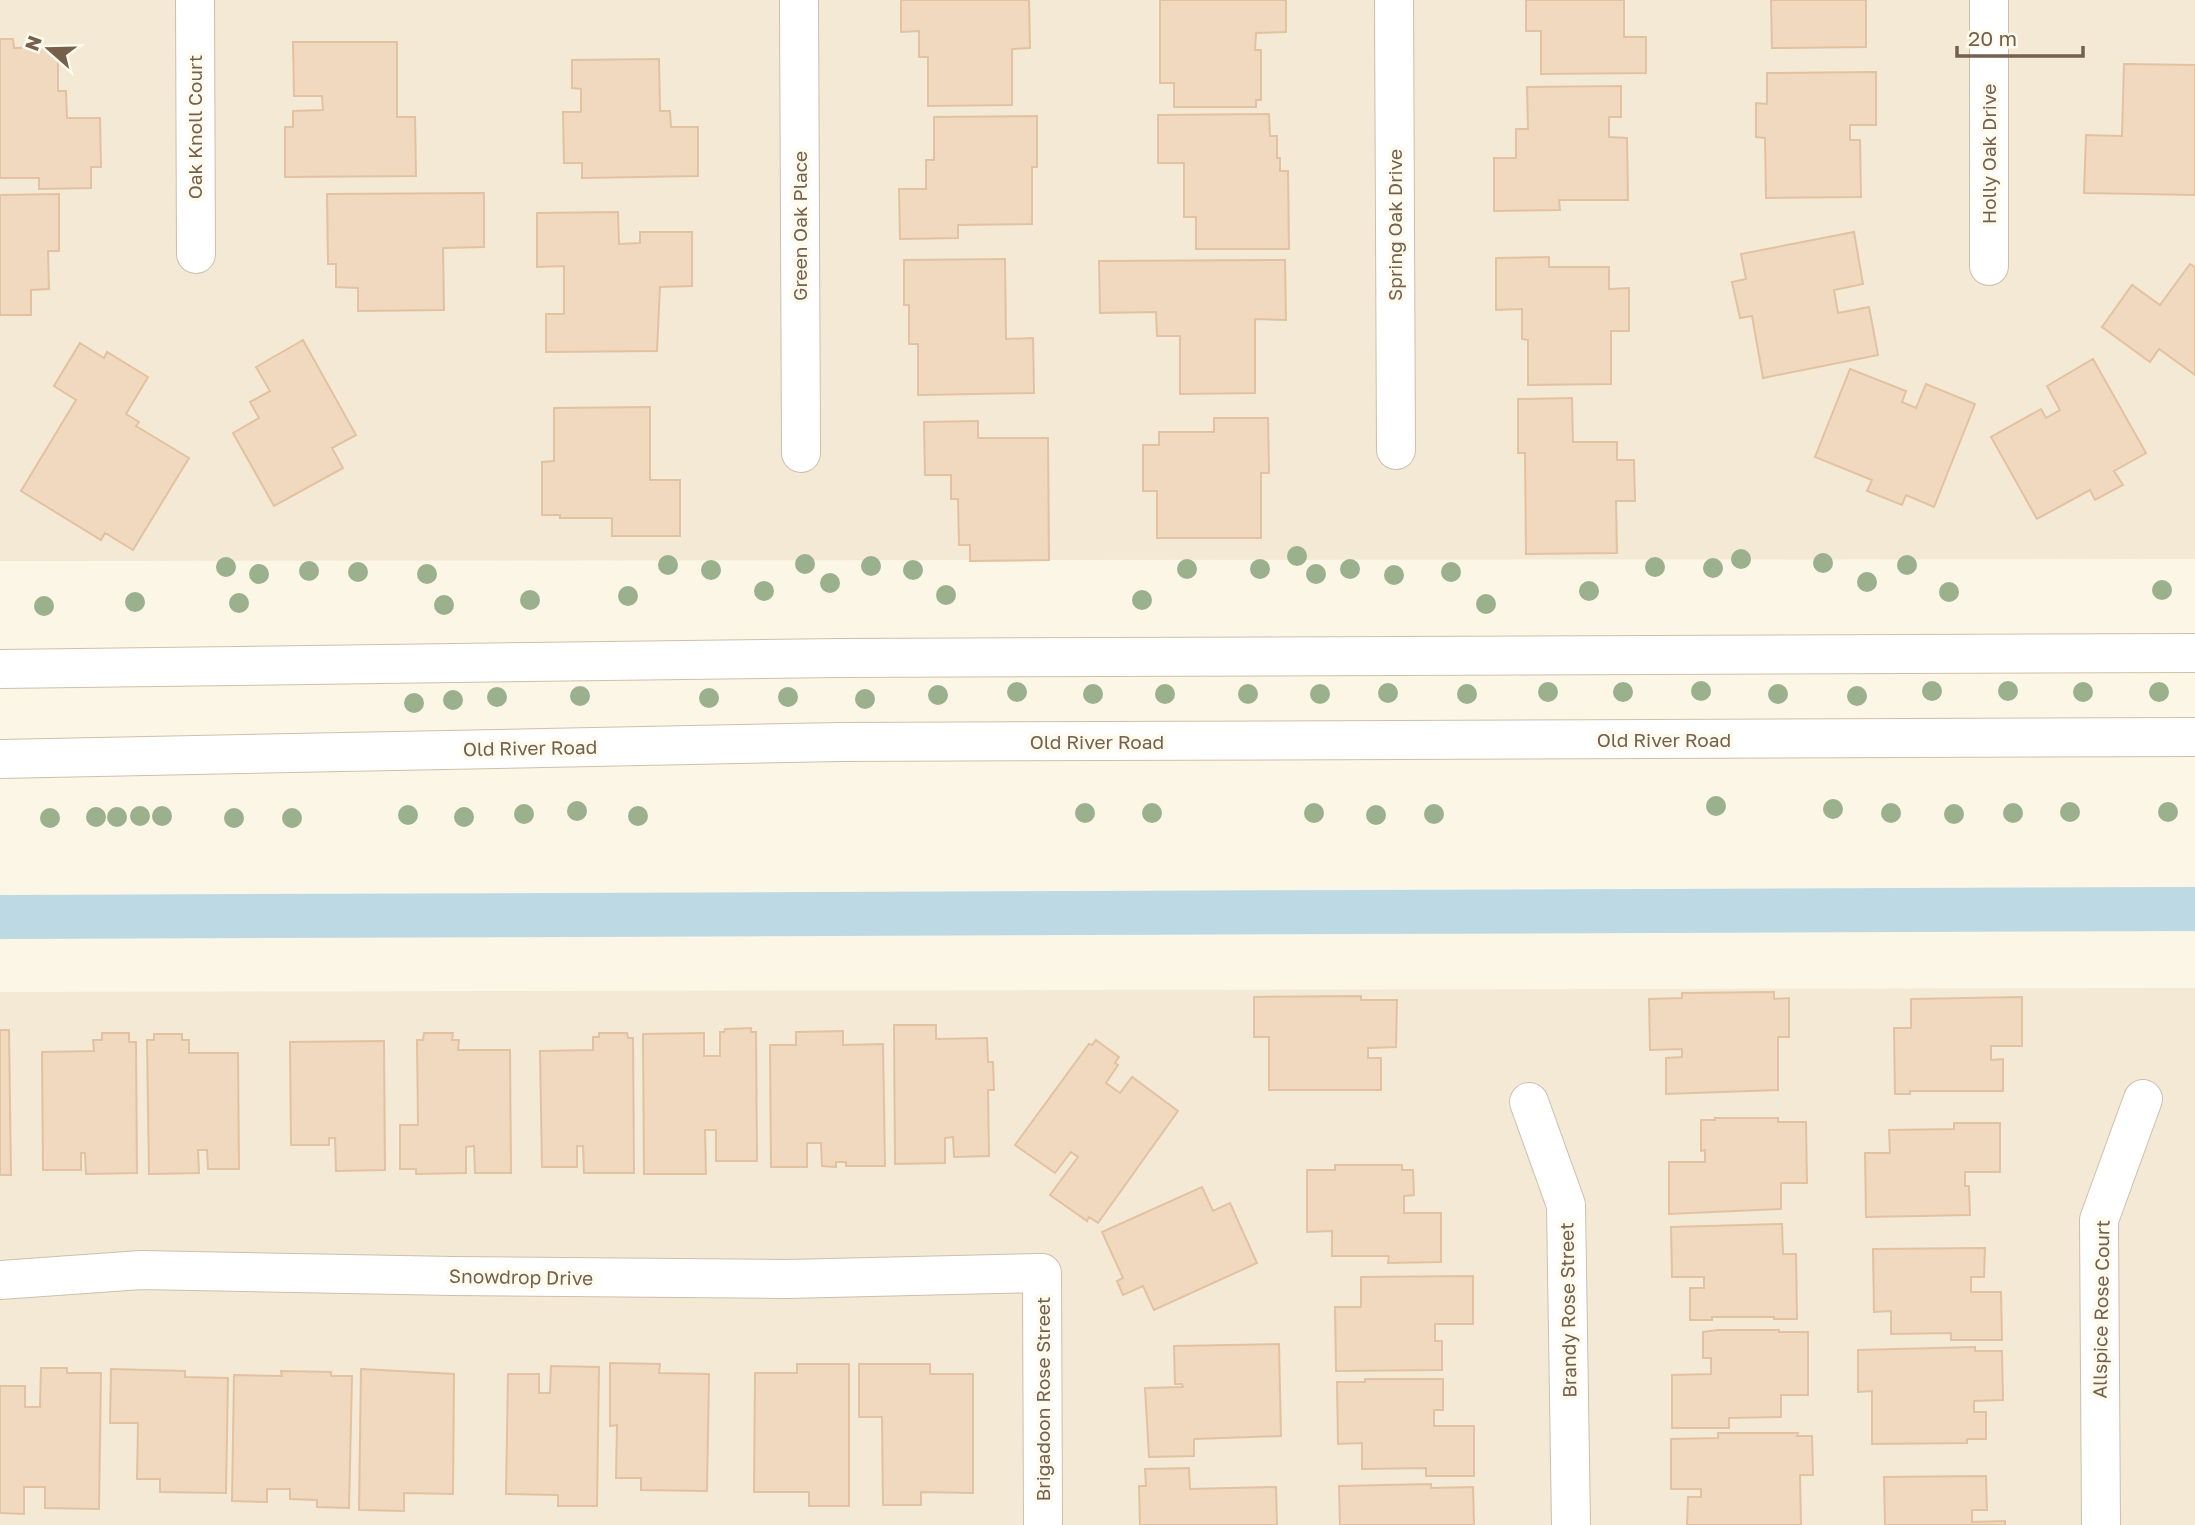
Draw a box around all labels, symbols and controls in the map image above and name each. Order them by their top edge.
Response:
north arrow [14,14,84,84]
scale bar [1957,14,2083,58]
text: 20 m [1968,25,2017,51]
text: N [19,32,46,54]
street label: Oak Knoll Court [183,55,206,199]
street label: Holly Oak Drive [1977,84,2000,224]
street label: Spring Oak Drive [1383,149,1406,301]
street label: Green Oak Place [788,151,811,301]
street label: Old River Road [1597,728,1731,751]
street label: Old River Road [1030,730,1164,753]
street label: Old River Road [463,735,597,760]
street label: Allspice Rose Court [2087,1219,2114,1399]
street label: Brandy Rose Street [1554,1222,1581,1398]
street label: Snowdrop Drive [449,1264,593,1289]
street label: Brigadoon Rose Street [1031,1297,1054,1501]

